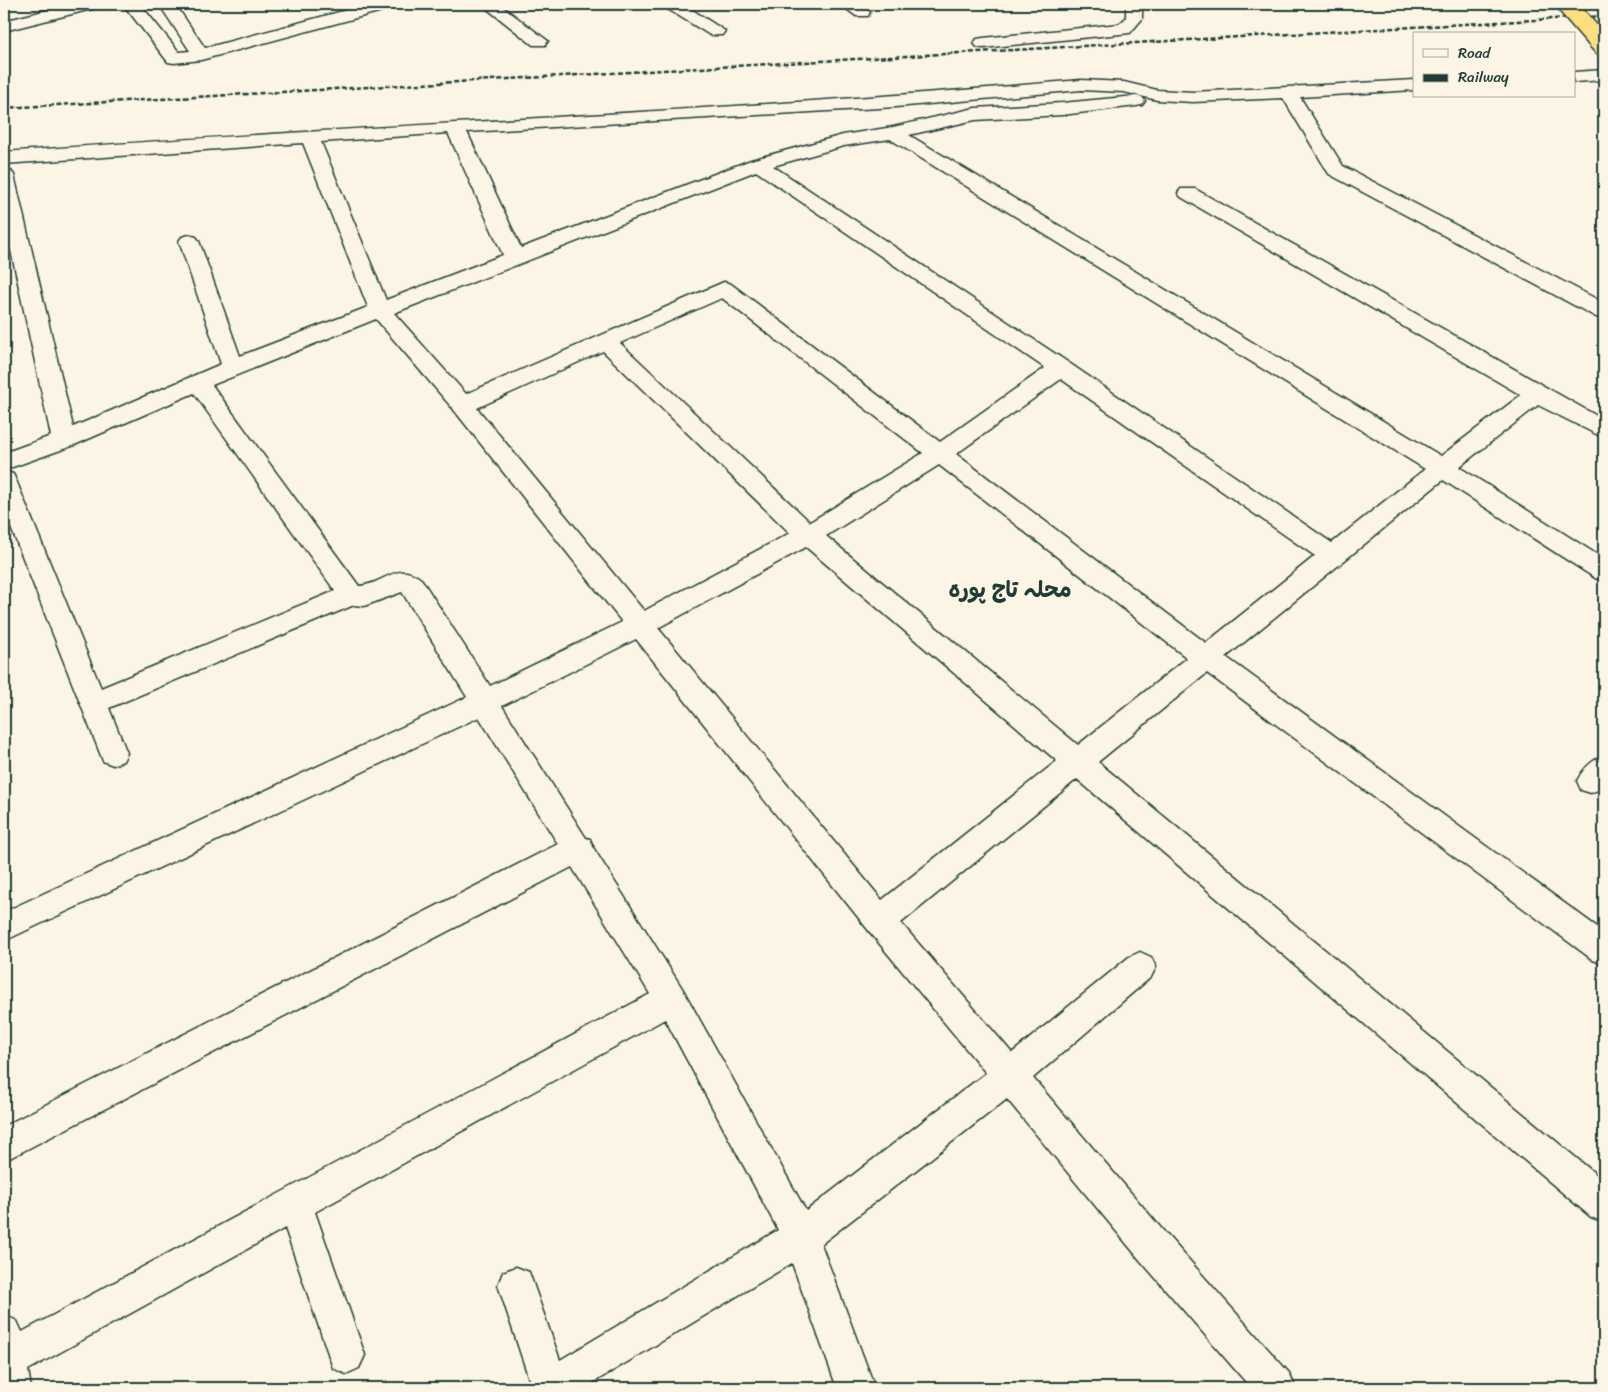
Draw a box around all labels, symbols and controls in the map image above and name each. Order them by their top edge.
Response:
legend [1413,32,1576,98]
text: Road [1458,40,1491,66]
text: Railway [1458,64,1509,90]
district label: محلہ تاج پورہ [948,570,1072,609]

